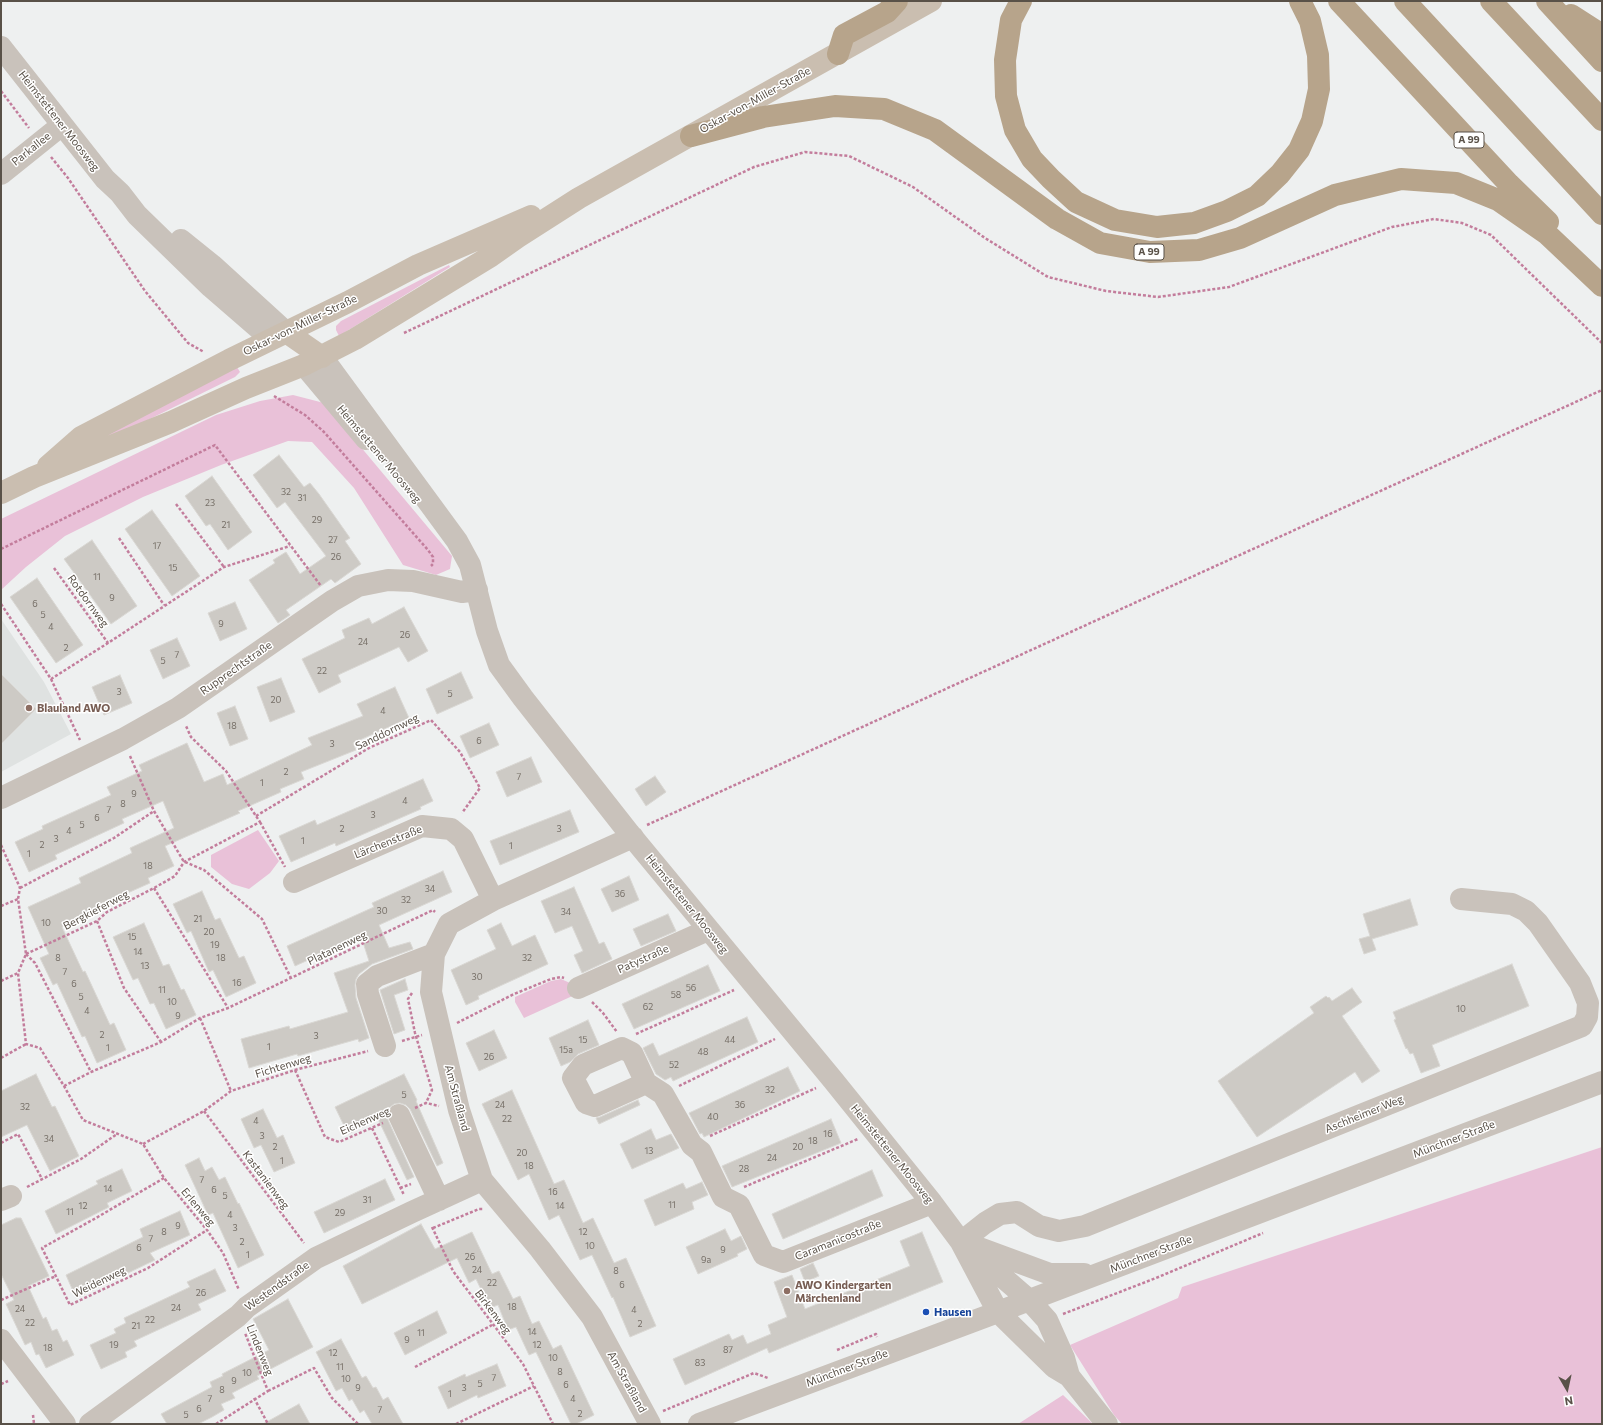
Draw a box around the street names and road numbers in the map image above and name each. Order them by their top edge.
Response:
street label: Oskar-von-Miller-Straße [697,64,813,136]
street label: Heimstettener Moosweg [16,68,102,174]
street label: Parkallee [9,129,53,169]
road number: A 99 [1454,132,1484,148]
road number: A 99 [1134,244,1164,260]
street label: Oskar-von-Miller-Straße [241,292,359,358]
street label: Heimstettener Moosweg [334,402,424,506]
street label: Rotdornweg [64,572,112,630]
street label: Rupprechtstraße [198,638,274,698]
street label: Sanddornweg [353,711,421,753]
street label: Lärchenstraße [352,822,424,862]
street label: Heimstettener Moosweg [643,852,731,956]
street label: Bergkieferweg [61,887,131,933]
street label: Platanenweg [305,928,369,968]
street label: Patystraße [615,942,671,976]
street label: Fichtenweg [253,1051,313,1081]
street label: Am Straßland [442,1063,472,1133]
street label: Aschheimer Weg [1323,1092,1405,1136]
street label: Heimstettener Moosweg [848,1102,936,1206]
street label: Eichenweg [338,1104,392,1138]
street label: Münchner Straße [1411,1117,1497,1161]
street label: Kastanienweg [240,1148,292,1212]
street label: Erlenweg [178,1185,218,1229]
street label: Caramanicostraße [793,1217,883,1263]
street label: Münchner Straße [1108,1232,1194,1276]
street label: Westendstraße [242,1258,312,1314]
street label: Weidenweg [70,1263,128,1301]
street label: Birkenweg [472,1287,514,1337]
street label: Lindenweg [244,1322,276,1378]
street label: Münchner Straße [804,1346,890,1390]
street label: Am Straßland [605,1349,649,1415]

